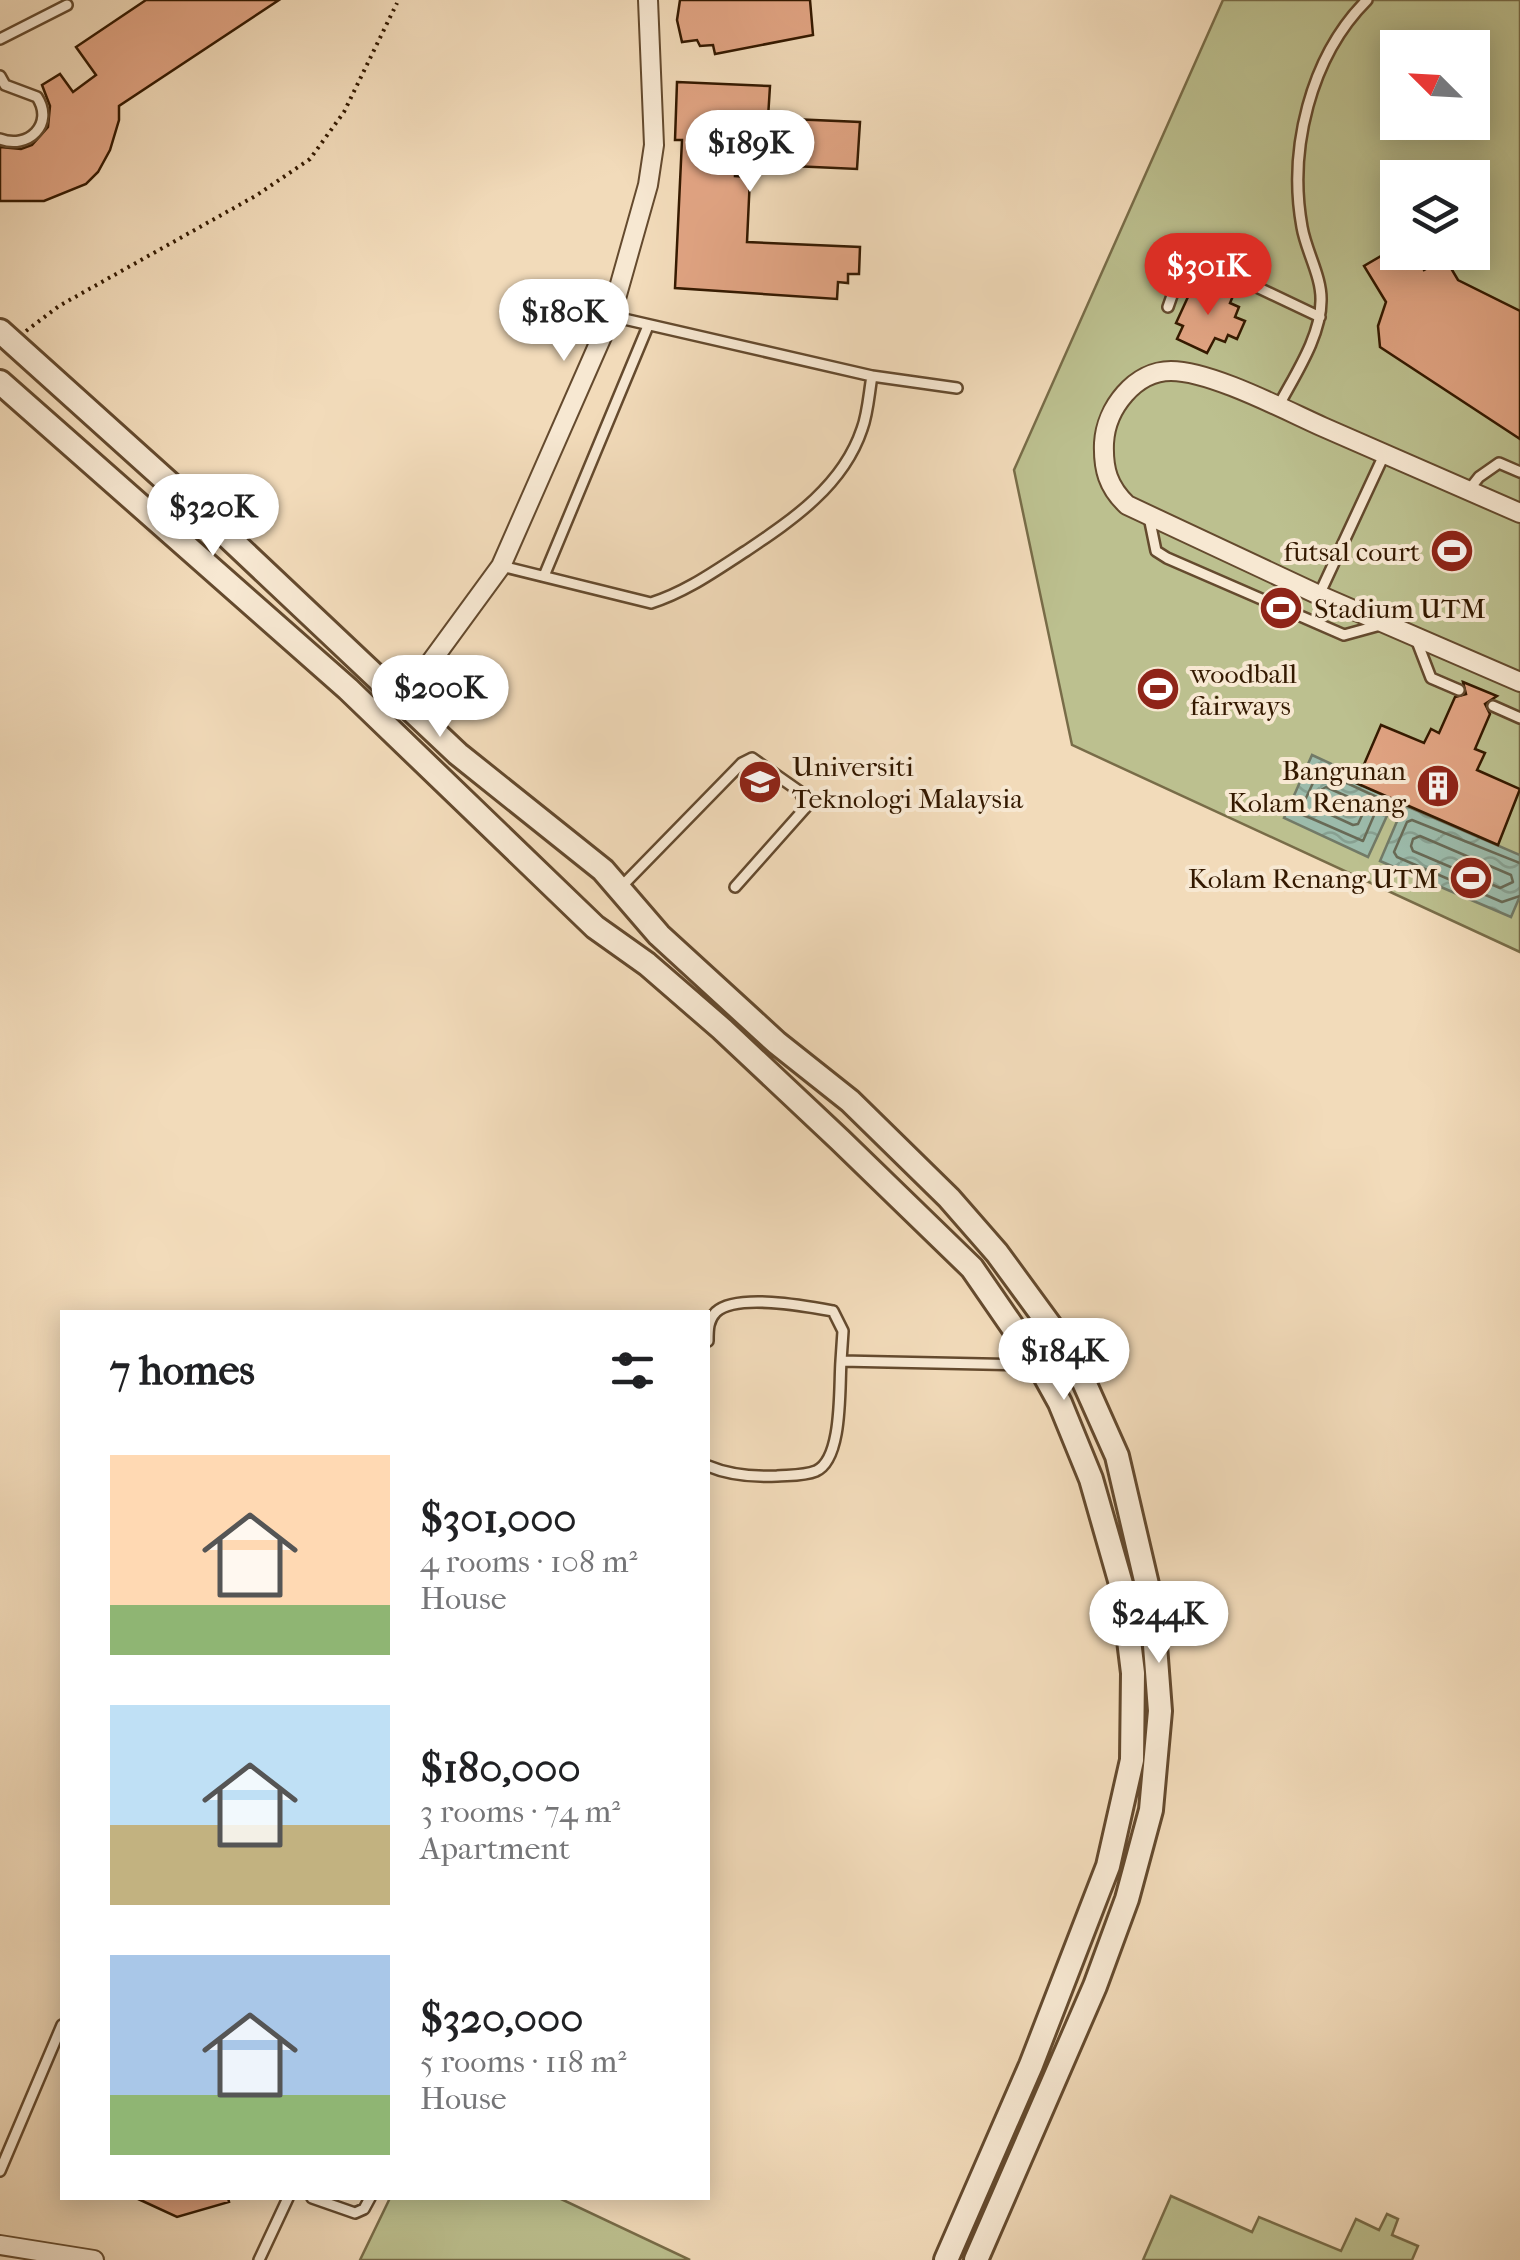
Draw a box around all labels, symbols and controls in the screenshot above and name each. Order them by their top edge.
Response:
north arrow [1380,30,1490,140]
map controls [1380,30,1490,270]
pin: $189K [680,110,820,195]
text: $189K [707,124,793,161]
button: layers [1380,160,1490,270]
pin: $301K [1138,233,1278,318]
text: $301K [1167,247,1249,284]
pin: $180K [494,279,634,364]
text: $180K [521,293,607,330]
pin: $320K [143,474,283,559]
text: $320K [169,488,257,525]
sports icon: futsal court [1429,528,1475,574]
place label: futsal court [1284,535,1420,568]
sports icon: Stadium UTM [1258,585,1304,631]
place label: Stadium UTM [1314,592,1486,625]
pin: $200K [370,655,510,740]
place label: woodball fairways [1189,657,1297,722]
sports icon: woodball fairways [1135,666,1181,712]
text: $200K [394,669,486,706]
place label: Universiti Teknologi Malaysia [792,750,1024,815]
place label: Bangunan Kolam Renang [1228,754,1407,819]
school or university icon: Universiti Teknologi Malaysia [737,759,783,805]
building icon: Bangunan Kolam Renang [1415,763,1461,809]
sports icon: Kolam Renang UTM [1448,855,1494,901]
place label: Kolam Renang UTM [1188,862,1438,895]
pin: $184K [994,1318,1134,1403]
text: $184K [1020,1332,1108,1369]
icon: filters [605,1343,660,1398]
text: 7 homes [110,1346,255,1395]
text: $301,000 [420,1494,576,1543]
icon: home [190,1495,310,1615]
text: 4 rooms · 108 m² [420,1543,638,1580]
text: House [420,1580,507,1617]
pin: $244K [1089,1581,1229,1666]
text: $244K [1111,1595,1207,1632]
text: $180,000 [420,1744,581,1793]
icon: home [190,1745,310,1865]
text: 3 rooms · 74 m² [420,1793,620,1830]
text: Apartment [420,1830,570,1867]
text: $320,000 [420,1994,583,2043]
icon: home [190,1995,310,2115]
text: 5 rooms · 118 m² [420,2043,626,2080]
text: House [420,2080,507,2117]

